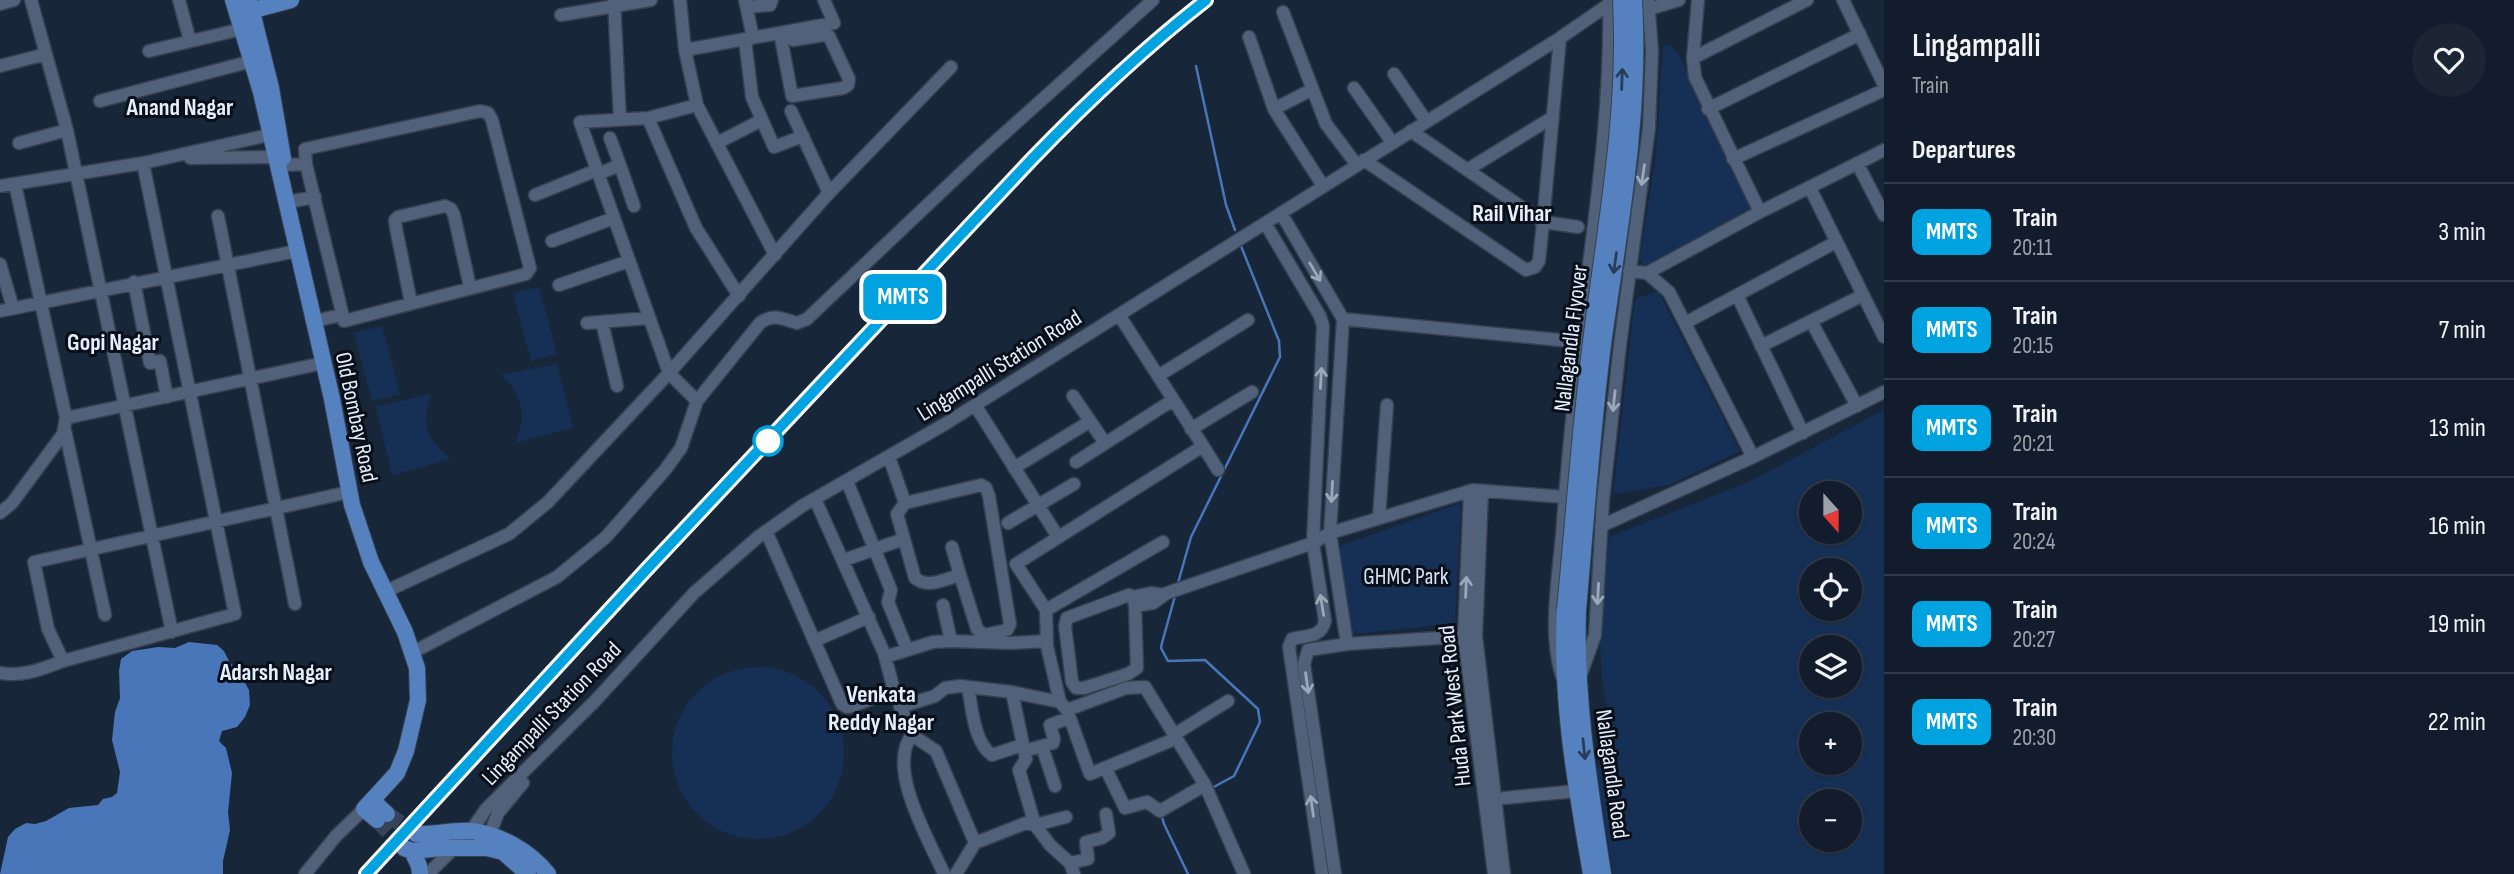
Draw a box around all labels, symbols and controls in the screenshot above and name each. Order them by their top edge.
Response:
button: heart [2412,23,2486,97]
text: Lingampalli [1912,26,2041,66]
one-way arrow [1616,68,1629,91]
text: Train [1912,72,1949,100]
district label: Anand Nagar [126,93,234,122]
text: Departures [1912,135,2016,166]
one-way arrow [1637,163,1650,186]
district label: Rail Vihar [1472,199,1552,228]
text: Train [2012,203,2058,234]
text: MMTS [1926,217,1977,246]
text: 3 min [2438,217,2486,248]
text: 20:11 [2012,234,2052,262]
one-way arrow [1608,251,1621,274]
one-way arrow [1308,261,1322,281]
street label: Nallagandla Flyover [1548,263,1594,413]
line badge: MMTS [854,274,952,320]
text: MMTS [877,282,929,311]
text: Train [2012,301,2058,332]
street label: Lingampalli Station Road [912,304,1087,428]
text: MMTS [1926,315,1977,344]
text: 7 min [2439,315,2486,346]
district label: Gopi Nagar [67,328,159,357]
text: 20:15 [2012,332,2054,360]
street label: Old Bombay Road [329,350,383,485]
one-way arrow [1314,367,1327,390]
one-way arrow [1607,389,1620,411]
text: Train [2012,399,2058,430]
text: MMTS [1926,413,1977,442]
text: 13 min [2429,413,2486,444]
unlabelled marker [753,426,783,456]
text: 20:21 [2012,430,2054,458]
one-way arrow [1325,480,1338,502]
north arrow [1799,481,1862,544]
map controls [1799,481,1862,852]
text: Train [2012,497,2058,528]
text: MMTS [1926,511,1977,540]
text: 16 min [2429,511,2486,542]
text: 20:24 [2012,528,2055,556]
button: locate [1799,558,1862,621]
park label: GHMC Park [1363,563,1449,591]
one-way arrow [1459,576,1472,599]
one-way arrow [1591,582,1604,605]
one-way arrow [1315,594,1328,617]
text: Train [2012,595,2058,626]
text: MMTS [1926,609,1977,638]
text: 19 min [2429,609,2486,640]
street label: Huda Park West Road [1433,624,1477,788]
text: 20:27 [2012,626,2055,654]
button: layers [1799,635,1862,698]
street label: Lingampalli Station Road [476,636,627,791]
district label: Adarsh Nagar [219,658,333,687]
one-way arrow [1300,671,1313,694]
district label: Venkata Reddy Nagar [828,680,935,737]
text: Train [2012,693,2058,724]
text: MMTS [1926,707,1977,736]
text: 22 min [2428,707,2486,738]
street label: Nallagandla Road [1589,708,1635,841]
button: + [1799,712,1862,775]
text: 20:30 [2012,724,2056,752]
one-way arrow [1578,737,1591,759]
button: − [1799,789,1862,852]
one-way arrow [1305,796,1318,818]

